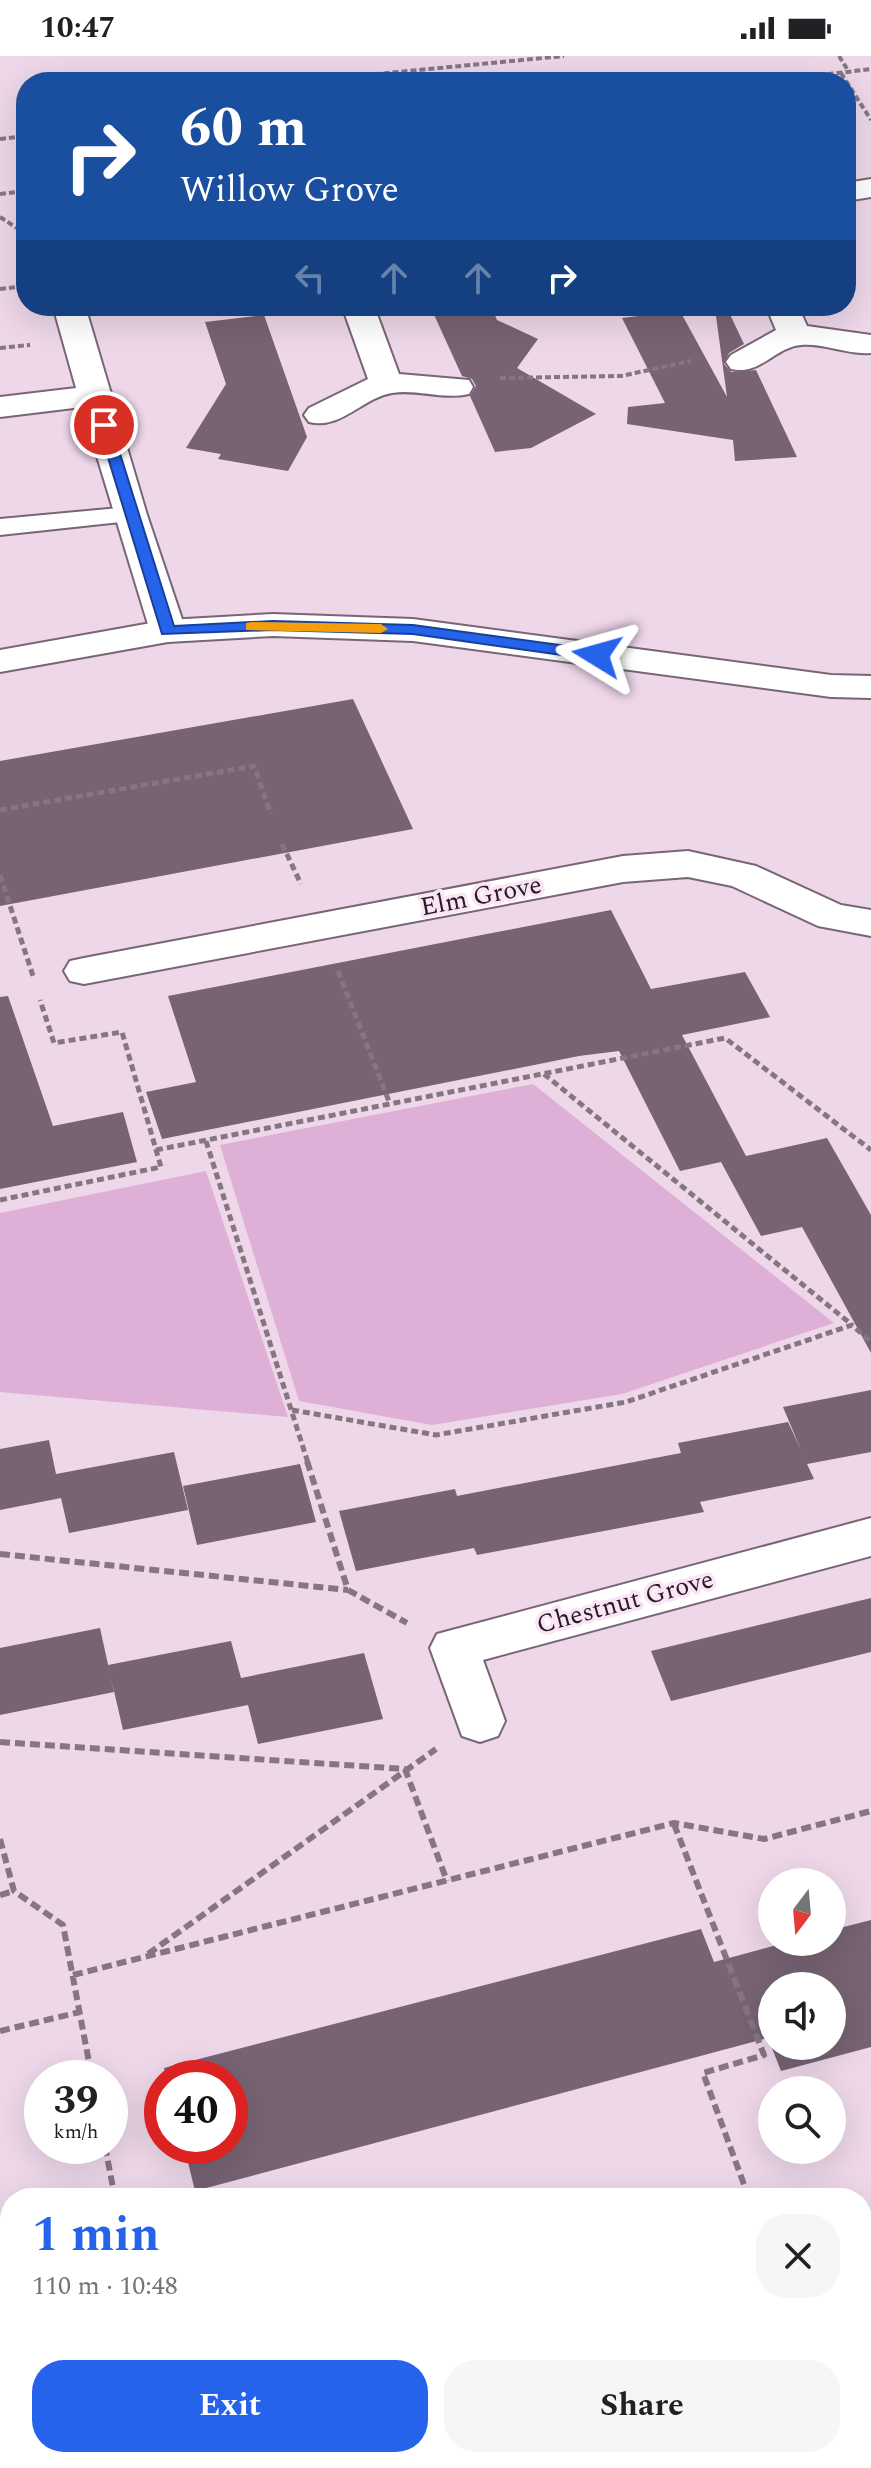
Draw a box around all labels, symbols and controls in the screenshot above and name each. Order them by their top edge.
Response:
text: 10:47 [40,5,115,51]
text: 60 m [180,86,307,171]
icon: right [48,104,152,208]
text: Willow Grove [180,163,399,218]
icon: left [288,256,332,300]
icon: ahead [372,256,416,300]
icon: ahead [456,256,500,300]
icon: right [540,256,584,300]
pin [70,391,138,459]
icon: arrive [82,403,126,447]
position arrow [555,613,639,697]
street label: Elm Grove [417,865,545,927]
street label: Chestnut Grove [532,1559,718,1645]
north arrow [758,1868,846,1956]
map controls [758,1868,846,2164]
button: sound [758,1972,846,2060]
speed limit sign: 40 [144,2060,248,2164]
text: 39 [54,2071,98,2132]
button: search [758,2076,846,2164]
text: km/h [54,2117,99,2147]
text: 1 min [32,2199,160,2272]
button: close [756,2214,840,2298]
text: 110 m · 10:48 [32,2266,178,2306]
button: Exit [32,2360,428,2452]
button: Share [444,2360,840,2452]

